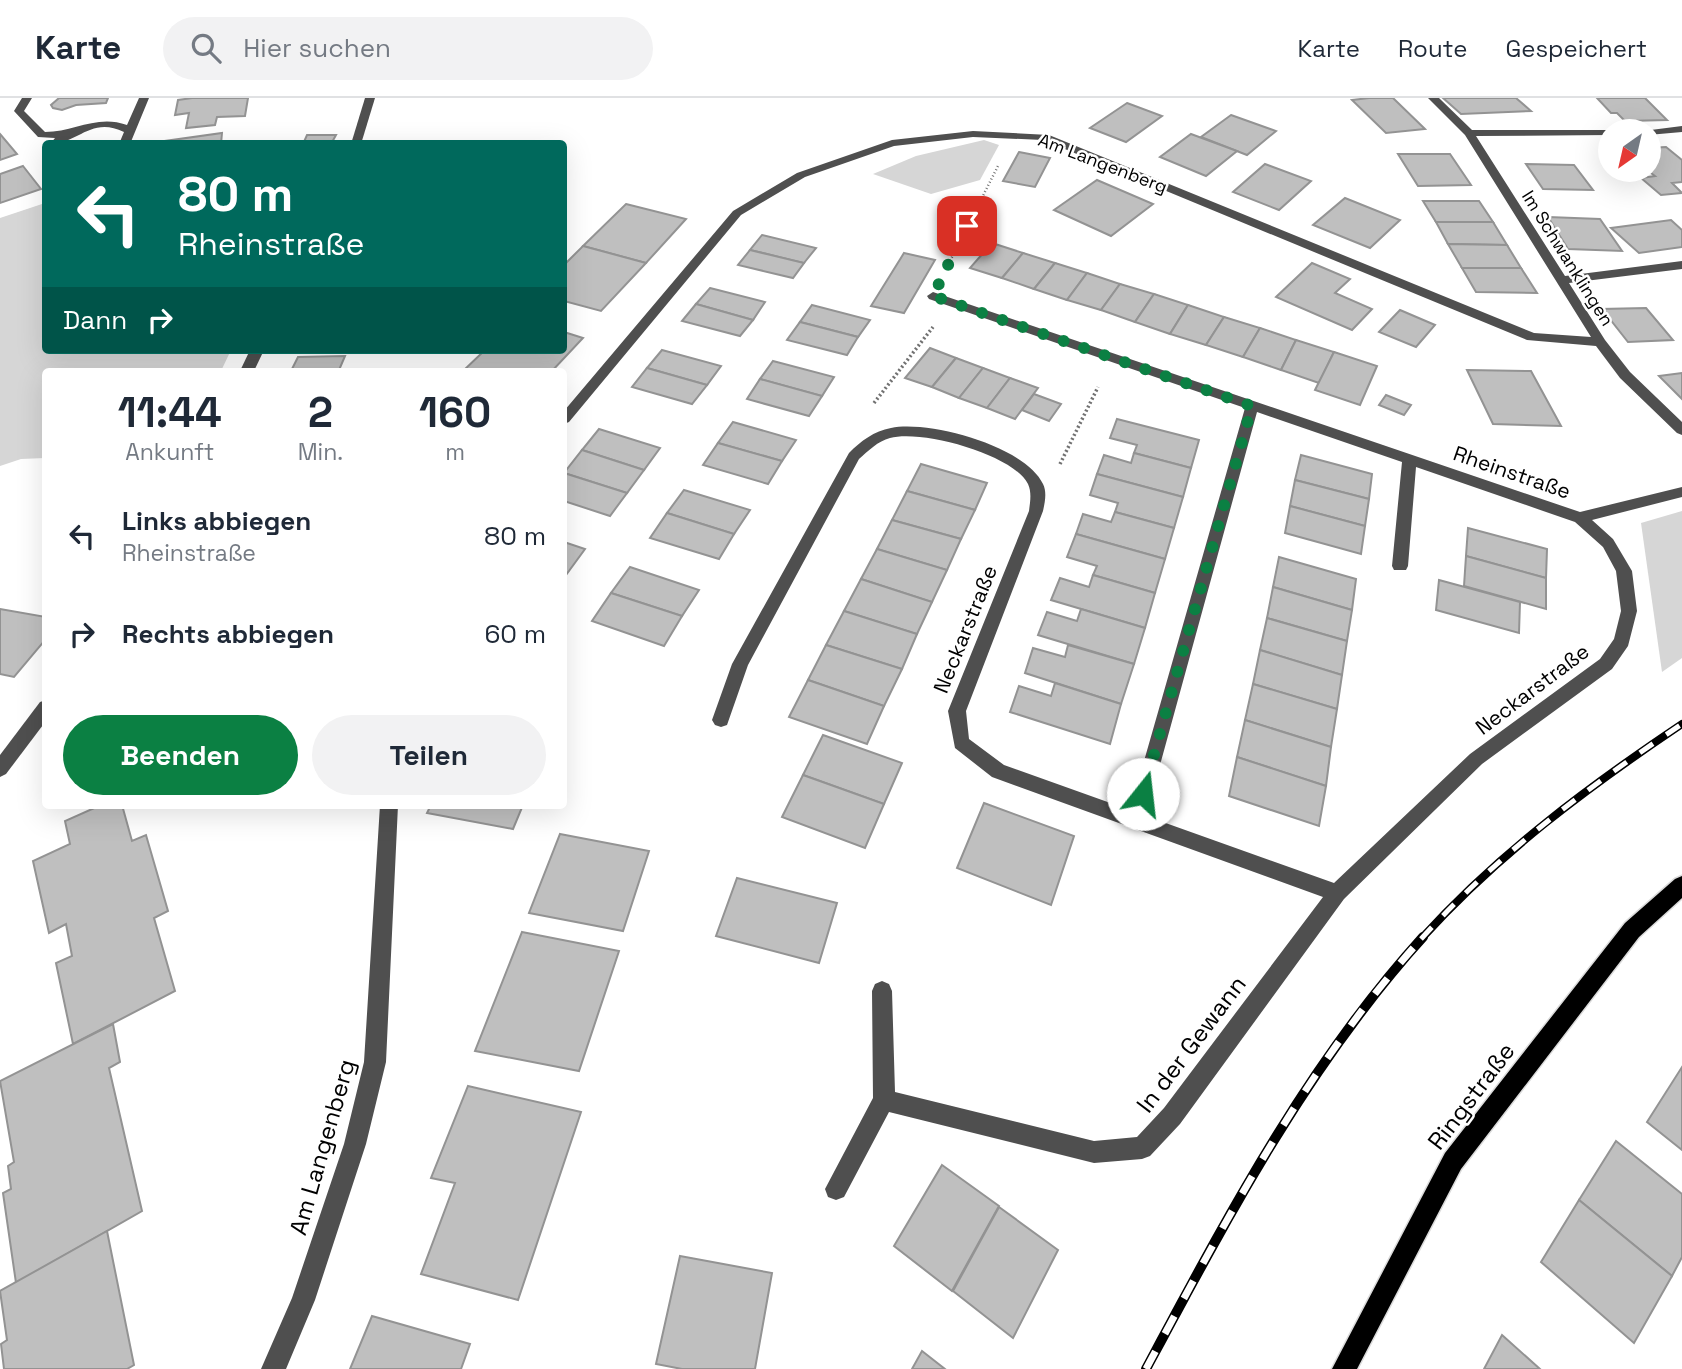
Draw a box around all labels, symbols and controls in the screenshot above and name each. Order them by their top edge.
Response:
search box [163,17,653,80]
text: Karte [35,27,121,69]
icon: search [187,29,225,67]
text: Hier suchen [243,31,391,65]
text: Karte [1298,33,1360,64]
text: Route [1398,33,1467,64]
text: Gespeichert [1505,33,1647,64]
north arrow [1598,119,1661,182]
map controls [1598,119,1661,182]
street label: Am Langenberg [1035,128,1171,198]
text: 80 m [178,163,293,225]
icon: left [63,168,154,259]
street label: Im Schwanklingen [1517,186,1619,330]
pin [937,196,997,256]
icon: arrive [948,207,986,245]
text: Rheinstraße [178,224,364,264]
icon: right [141,301,179,339]
text: Dann [63,303,127,337]
text: 11:44 [118,386,222,439]
text: 2 [308,386,333,439]
text: 160 [419,386,491,439]
text: Ankunft [125,437,214,467]
text: Min. [298,437,343,467]
text: m [445,437,465,467]
street label: Rheinstraße [1450,439,1574,505]
text: Links abbiegen [122,504,311,538]
icon: left [63,517,101,555]
text: 80 m [484,519,546,553]
text: Rheinstraße [122,538,256,568]
street label: Neckarstraße [927,561,1003,697]
icon: right [63,615,101,653]
text: Rechts abbiegen [122,617,334,651]
text: 60 m [484,617,546,651]
street label: Neckarstraße [1470,637,1594,741]
button: Beenden [63,715,298,795]
button: Teilen [312,715,546,795]
position arrow [1106,757,1180,831]
street label: In der Gewann [1129,969,1253,1119]
street label: Ringstraße [1421,1036,1521,1156]
street label: Am Langenberg [282,1055,362,1239]

